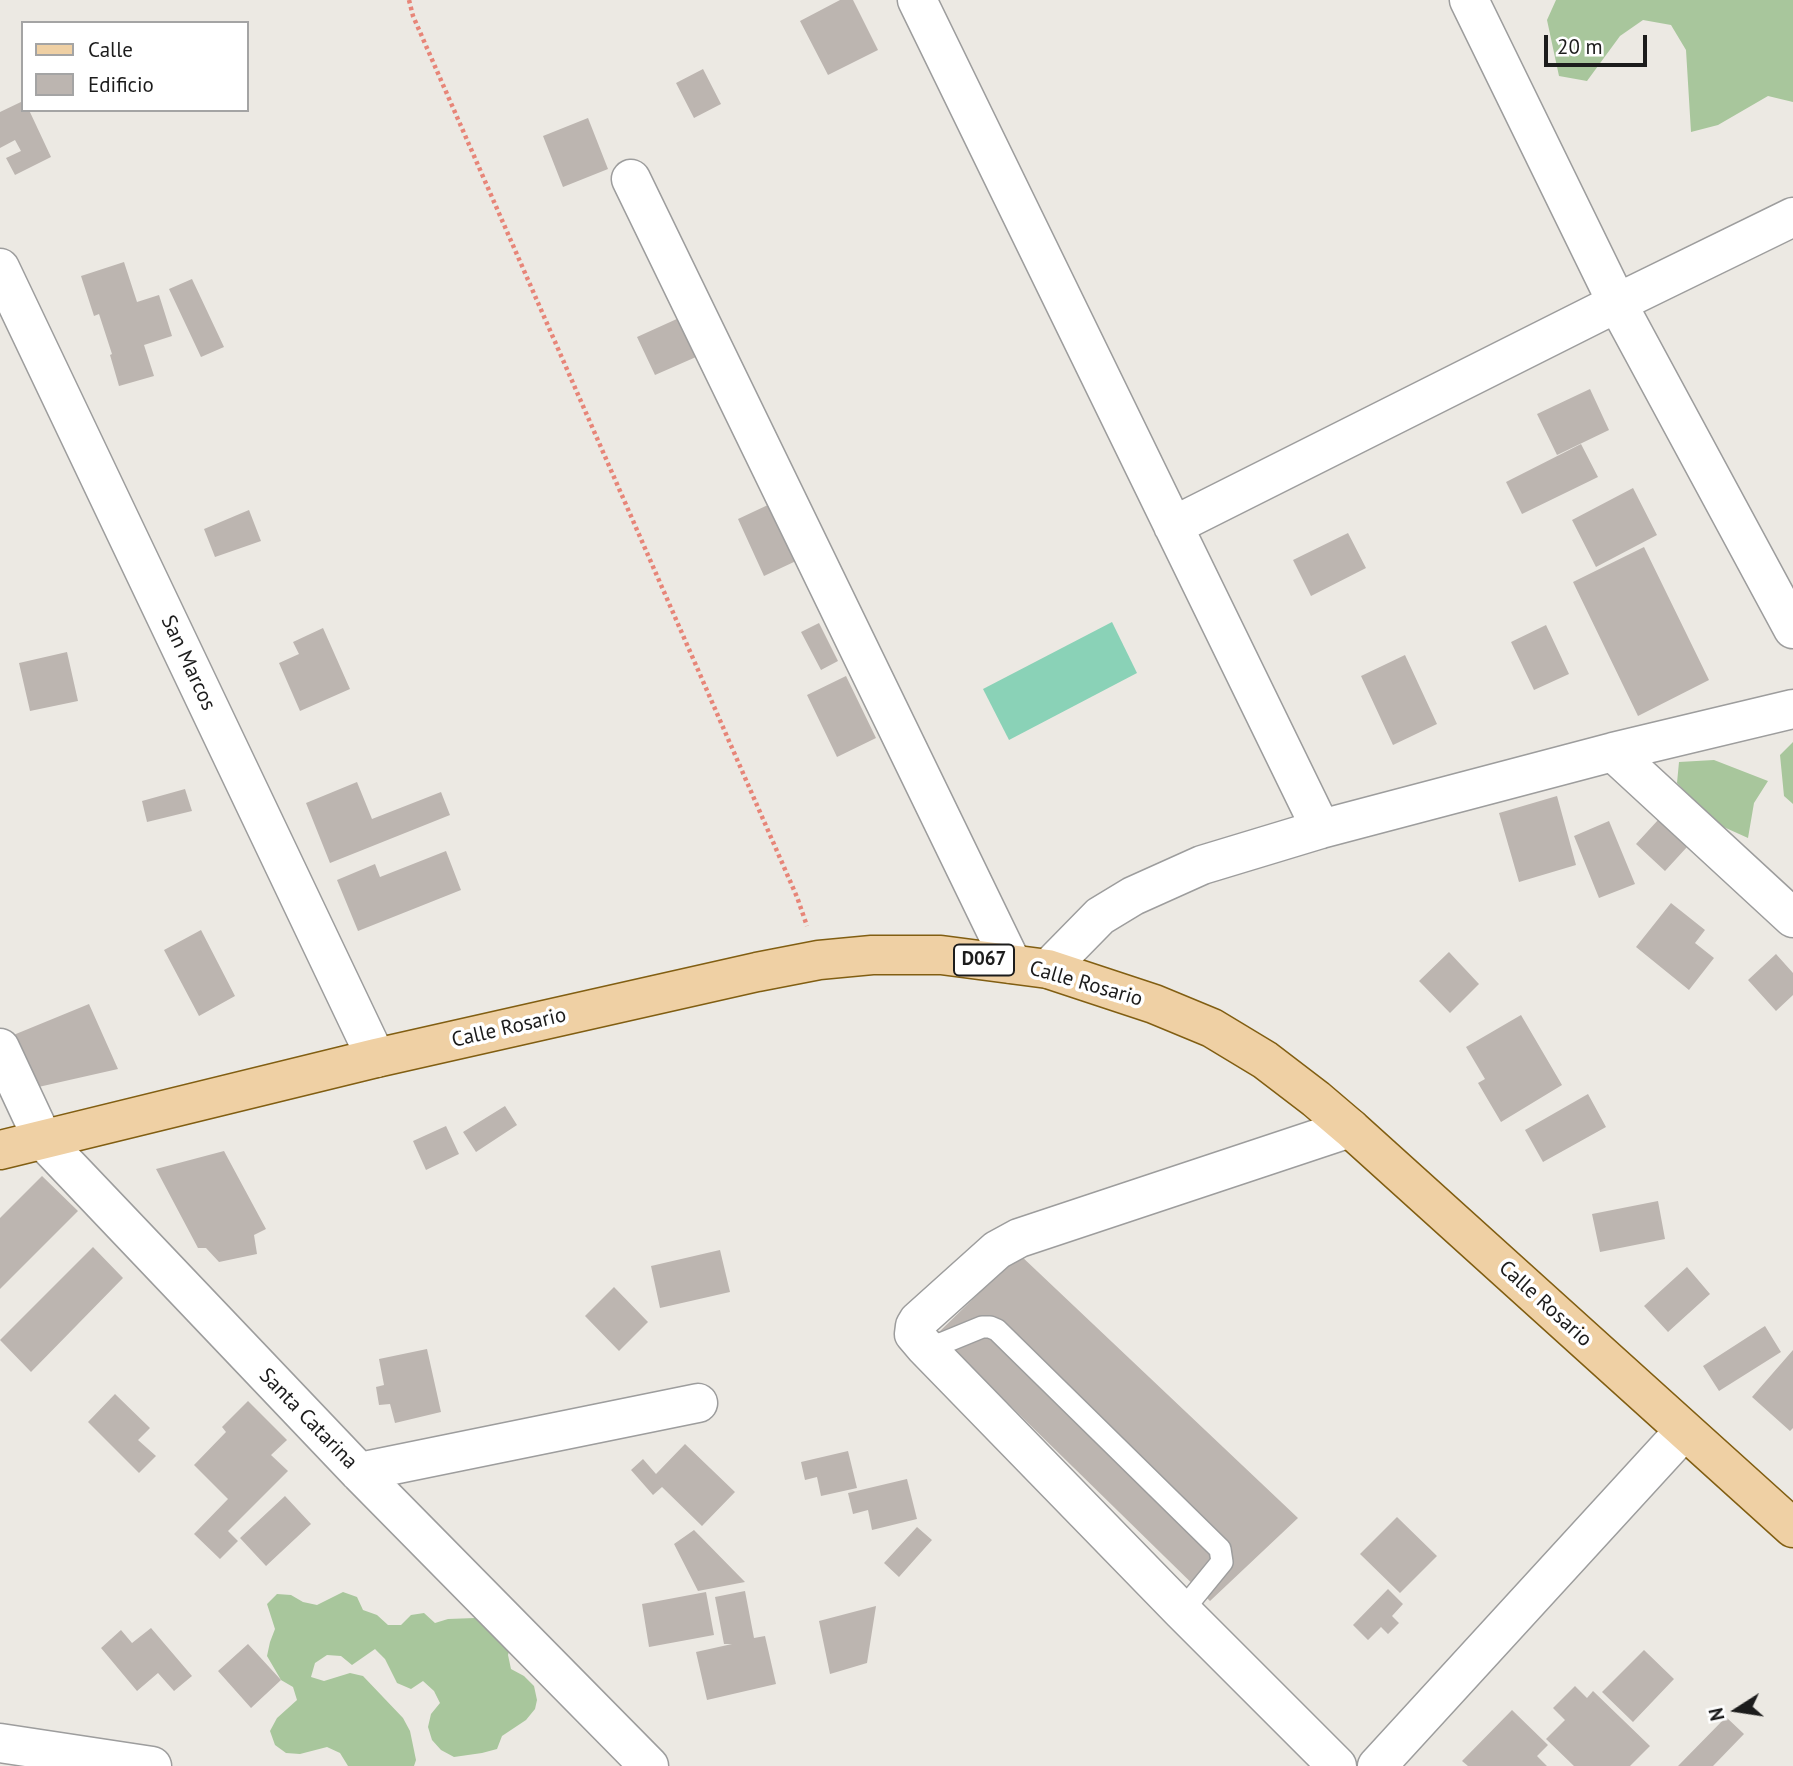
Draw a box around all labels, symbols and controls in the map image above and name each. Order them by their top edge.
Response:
legend [21,21,248,112]
scale bar [1548,21,1651,65]
text: 20 m [1557,33,1603,60]
text: Calle [88,36,133,63]
text: Edificio [88,71,154,98]
street label: San Marcos [155,611,221,715]
road number: D067 [954,944,1014,976]
street label: Calle Rosario [1026,956,1146,1012]
street label: Calle Rosario [449,1003,569,1053]
street label: Calle Rosario [1493,1256,1597,1352]
street label: Santa Catarina [254,1363,362,1475]
north arrow [1702,1675,1772,1745]
text: N [1703,1706,1729,1723]

